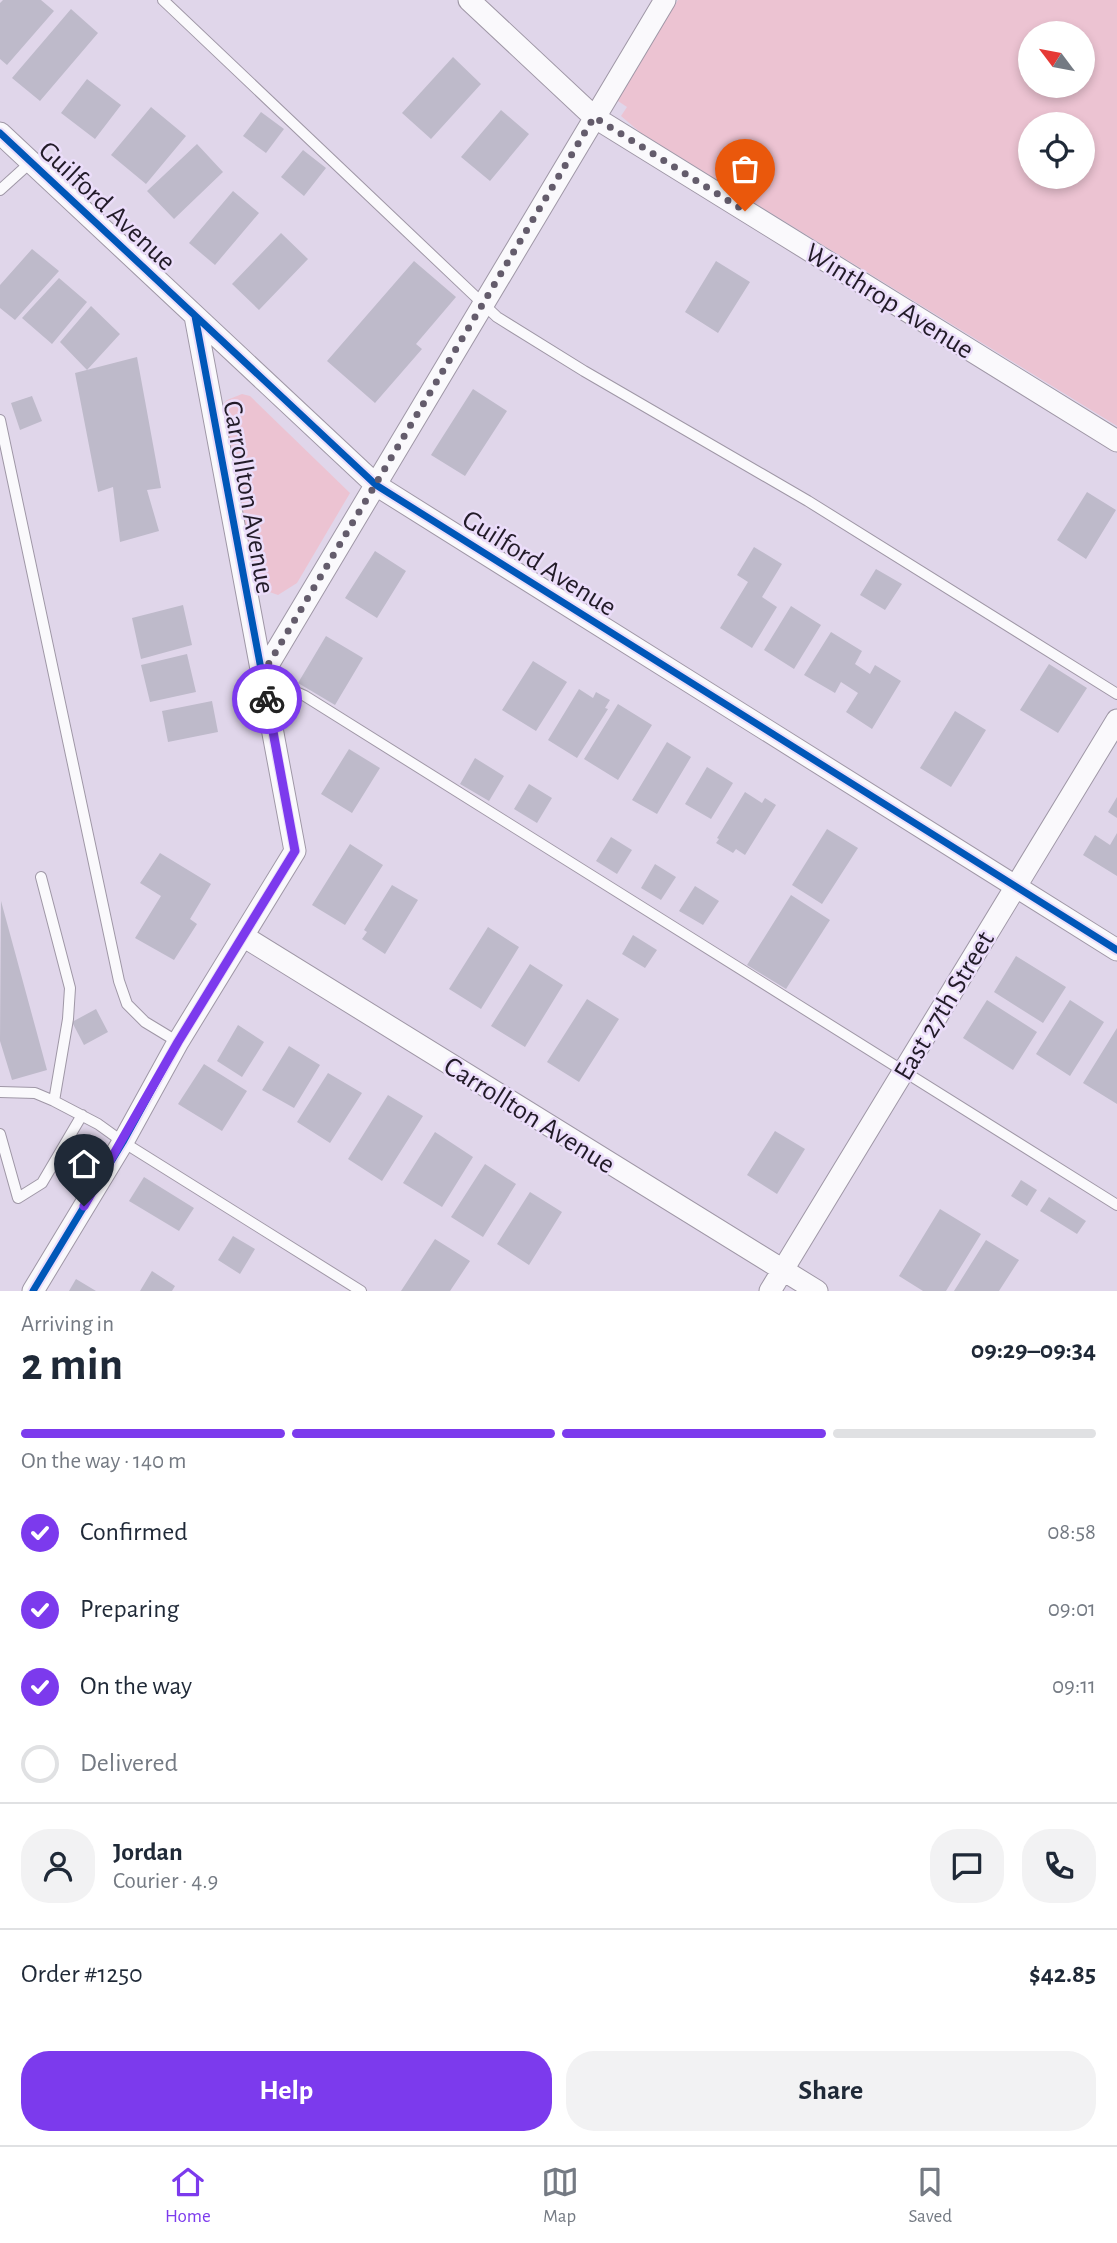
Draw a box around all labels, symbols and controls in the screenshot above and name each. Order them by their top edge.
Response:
north arrow [1018,21,1096,98]
map controls [1018,21,1095,189]
button: locate [1018,112,1095,189]
street label: Guilford Avenue [33,136,180,277]
pin [715,139,775,211]
icon: bag [726,150,764,188]
street label: Winthrop Avenue [800,239,978,365]
street label: Carrollton Avenue [217,399,279,596]
street label: Guilford Avenue [457,505,621,622]
courier [232,664,302,734]
icon: bike [248,680,286,718]
street label: East 27th Street [889,927,1000,1085]
street label: Carrollton Avenue [439,1052,619,1179]
pin [54,1134,114,1206]
icon: home [65,1145,103,1183]
text: Arriving in [21,1313,114,1336]
text: 09:29–09:34 [971,1337,1096,1363]
text: 2 min [21,1342,123,1388]
text: On the way · 140 m [21,1450,186,1473]
icon: check [21,1514,59,1552]
text: Confirmed [80,1519,188,1545]
text: 08:58 [1047,1521,1096,1544]
icon: check [21,1591,59,1629]
text: Preparing [80,1596,179,1622]
text: 09:01 [1048,1598,1096,1621]
icon: check [21,1668,59,1706]
text: On the way [80,1673,192,1699]
text: 09:11 [1052,1675,1096,1698]
text: Delivered [80,1750,178,1776]
button: person [21,1829,95,1903]
button: chat [930,1829,1004,1903]
button: phone [1022,1829,1096,1903]
text: Jordan [113,1839,183,1865]
text: Courier · 4.9 [113,1870,218,1893]
text: Order #1250 [21,1961,143,1987]
text: $42.85 [1029,1961,1096,1987]
button: Help [21,2051,552,2131]
button: Share [566,2051,1096,2131]
tab: Home [165,2163,211,2228]
tab: Map [541,2163,579,2228]
tab: Saved [909,2163,952,2228]

